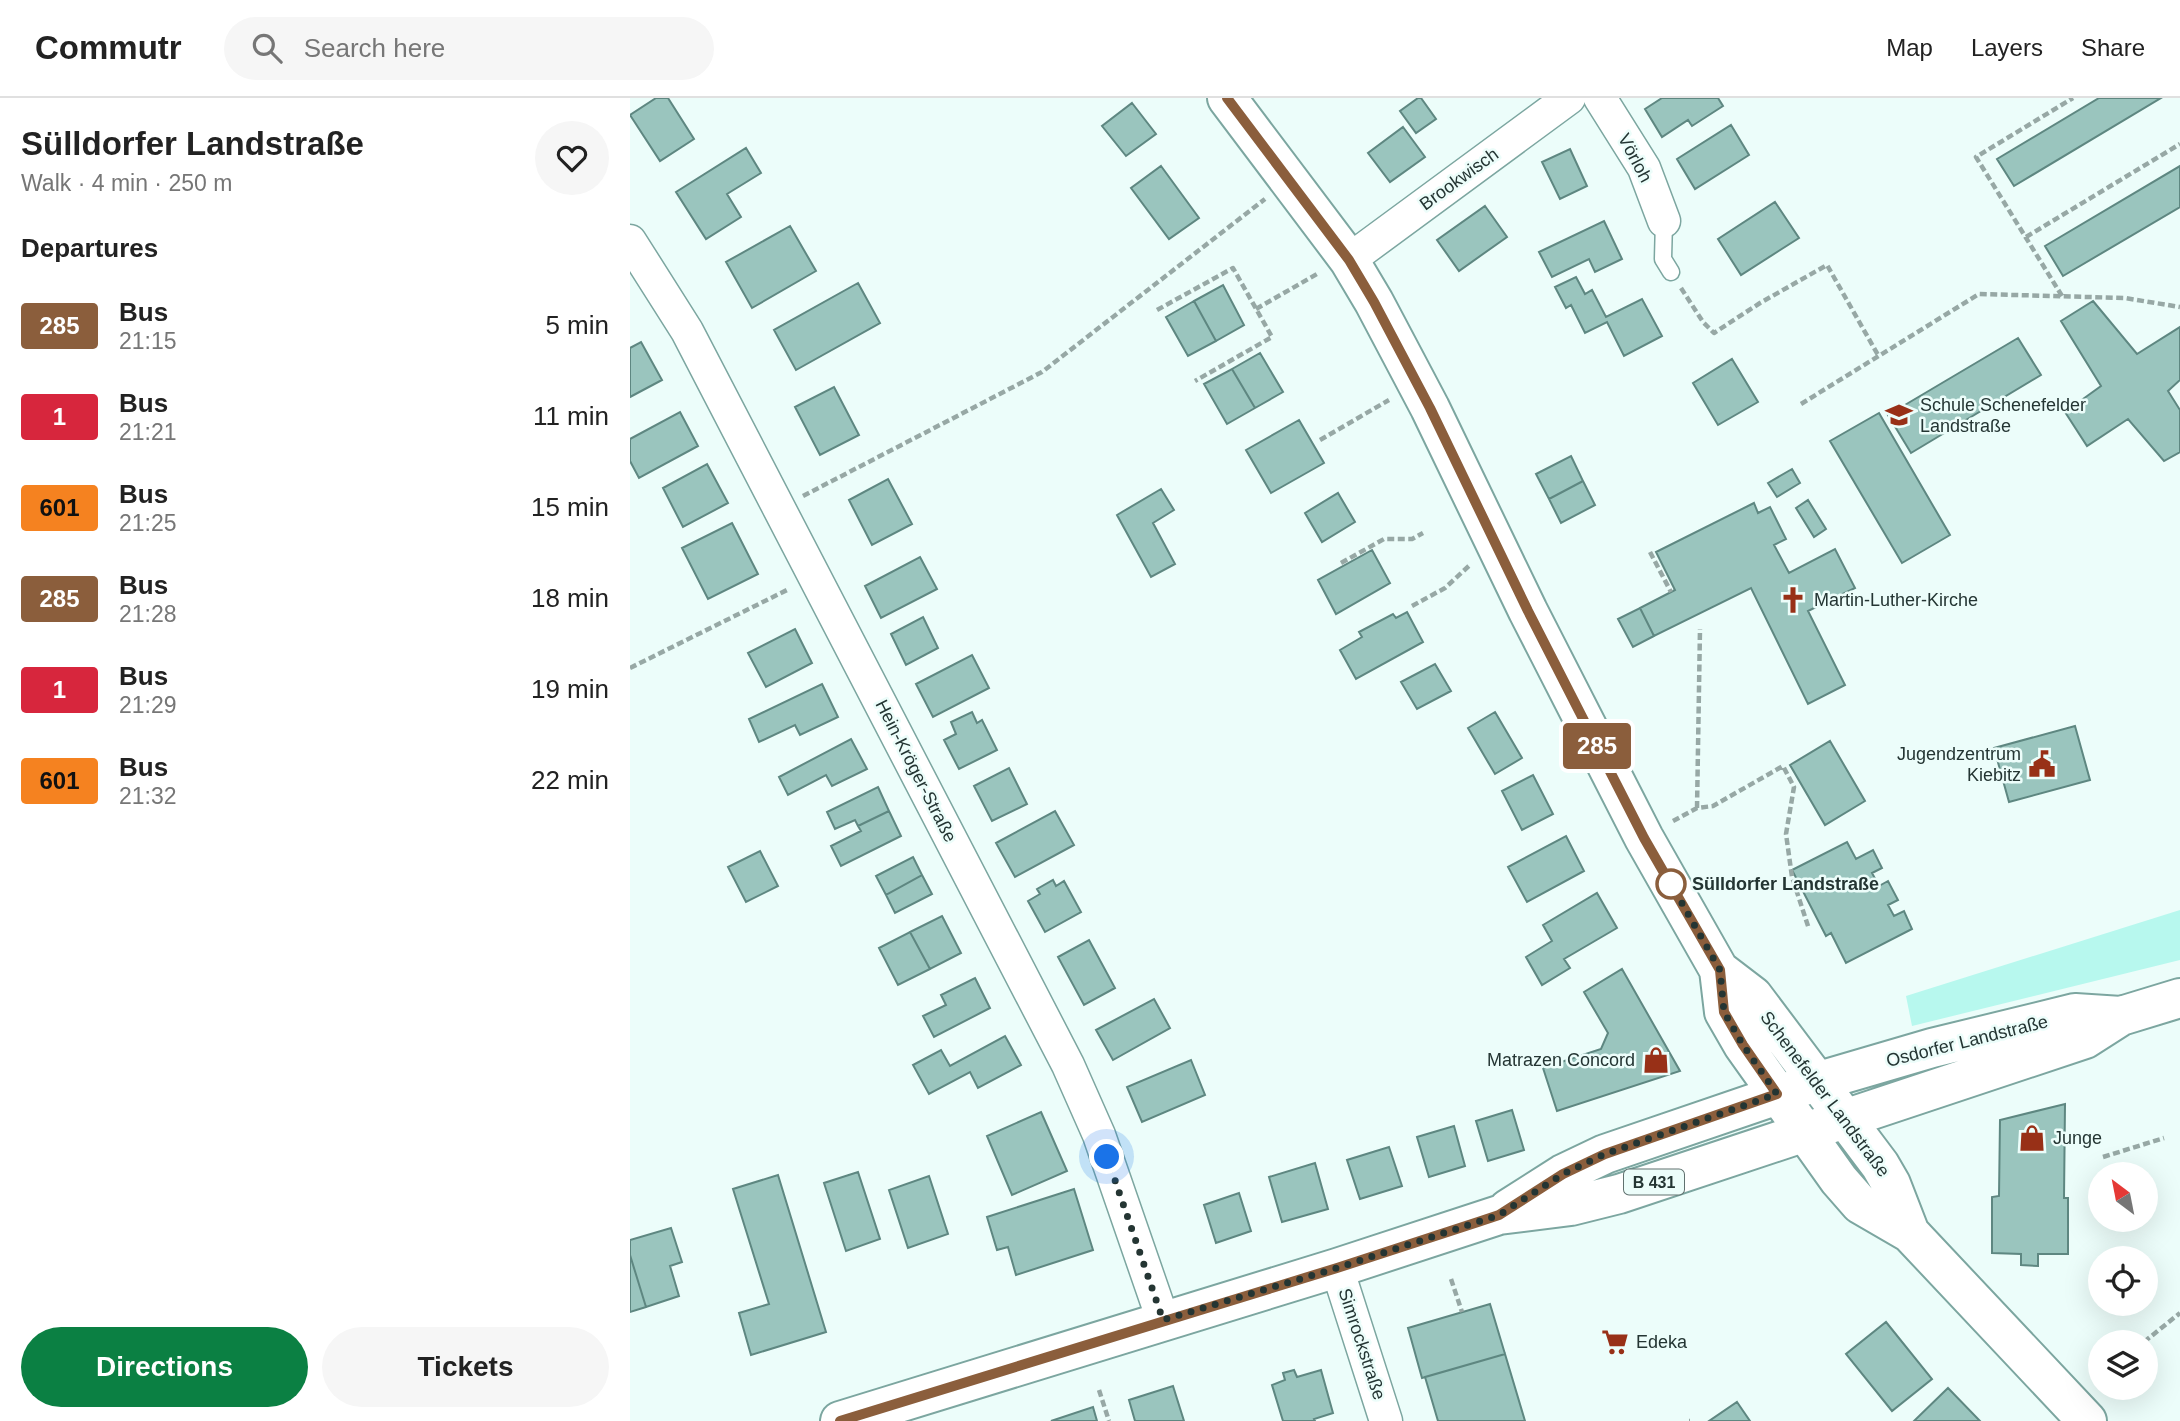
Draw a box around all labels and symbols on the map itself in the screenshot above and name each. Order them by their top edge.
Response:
street label: Vörloh [1614,130,1656,186]
street label: Brookwisch [1416,144,1502,214]
place label: Schule Schenefelder Landstraße [1920,395,2086,436]
school or university icon: Schule Schenefelder Landstraße [1884,400,1914,430]
church icon: Martin-Luther-Kirche [1778,585,1808,615]
place label: Martin-Luther-Kirche [1814,590,1978,610]
street label: Hein-Kröger-Straße [871,696,961,846]
line badge: 285 [1557,723,1637,769]
place label: Jugendzentrum Kiebitz [1897,744,2021,785]
public building icon: Jugendzentrum Kiebitz [2027,749,2057,779]
marker: Sülldorfer Landstraße [1656,869,1686,899]
place label: Sülldorfer Landstraße [1692,874,1879,894]
street label: Schenefelder Landstraße [1756,1007,1894,1181]
street label: Osdorfer Landstraße [1884,1011,2050,1071]
shop icon: Matrazen Concord [1641,1045,1671,1075]
place label: Matrazen Concord [1487,1050,1635,1070]
shop icon: Junge [2017,1123,2047,1153]
place label: Junge [2053,1128,2102,1148]
your location [1089,1139,1124,1174]
north arrow [2088,1162,2158,1232]
road number: B 431 [1624,1170,1684,1194]
street label: Simrockstraße [1335,1286,1389,1402]
supermarket icon: Edeka [1600,1327,1630,1357]
place label: Edeka [1636,1332,1688,1352]

